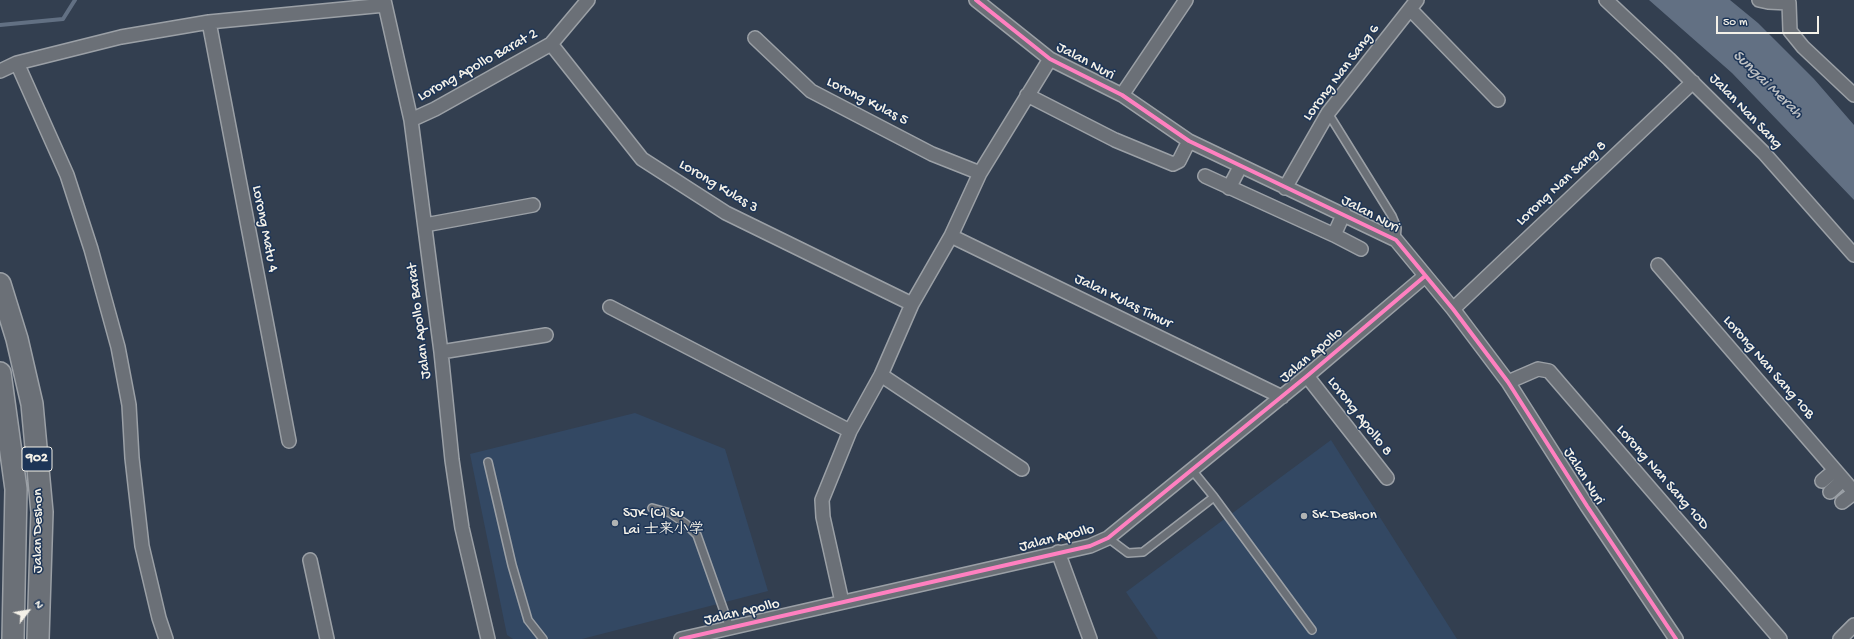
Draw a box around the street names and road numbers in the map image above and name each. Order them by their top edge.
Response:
street label: Lorong Nan Sang 6 [1300,21,1384,125]
street label: Lorong Apollo Barat 2 [415,26,541,106]
street label: Jalan Nuri [1053,39,1117,85]
street label: Jalan Nan Sang [1704,70,1786,154]
street label: Lorong Kulas 5 [823,74,911,130]
street label: Lorong Nan Sang 8 [1513,137,1611,231]
street label: Lorong Kulas 3 [675,156,761,218]
street label: Lorong Matu 4 [247,184,281,274]
street label: Jalan Nuri [1338,192,1402,238]
street label: Jalan Apollo Barat [404,262,436,380]
street label: Jalan Kulas Timur [1071,271,1175,333]
street label: Lorong Nan Sang 10B [1718,313,1818,423]
street label: Jalan Apollo [1277,324,1347,388]
street label: Lorong Apollo 8 [1322,374,1396,460]
street label: Lorong Nan Sang 10D [1612,422,1712,534]
street label: Jalan Nuri [1558,445,1608,509]
road number: 902 [22,447,52,471]
street label: Jalan Deshon [30,489,48,573]
street label: Jalan Apollo [1017,521,1097,557]
street label: Jalan Apollo [702,596,782,630]

